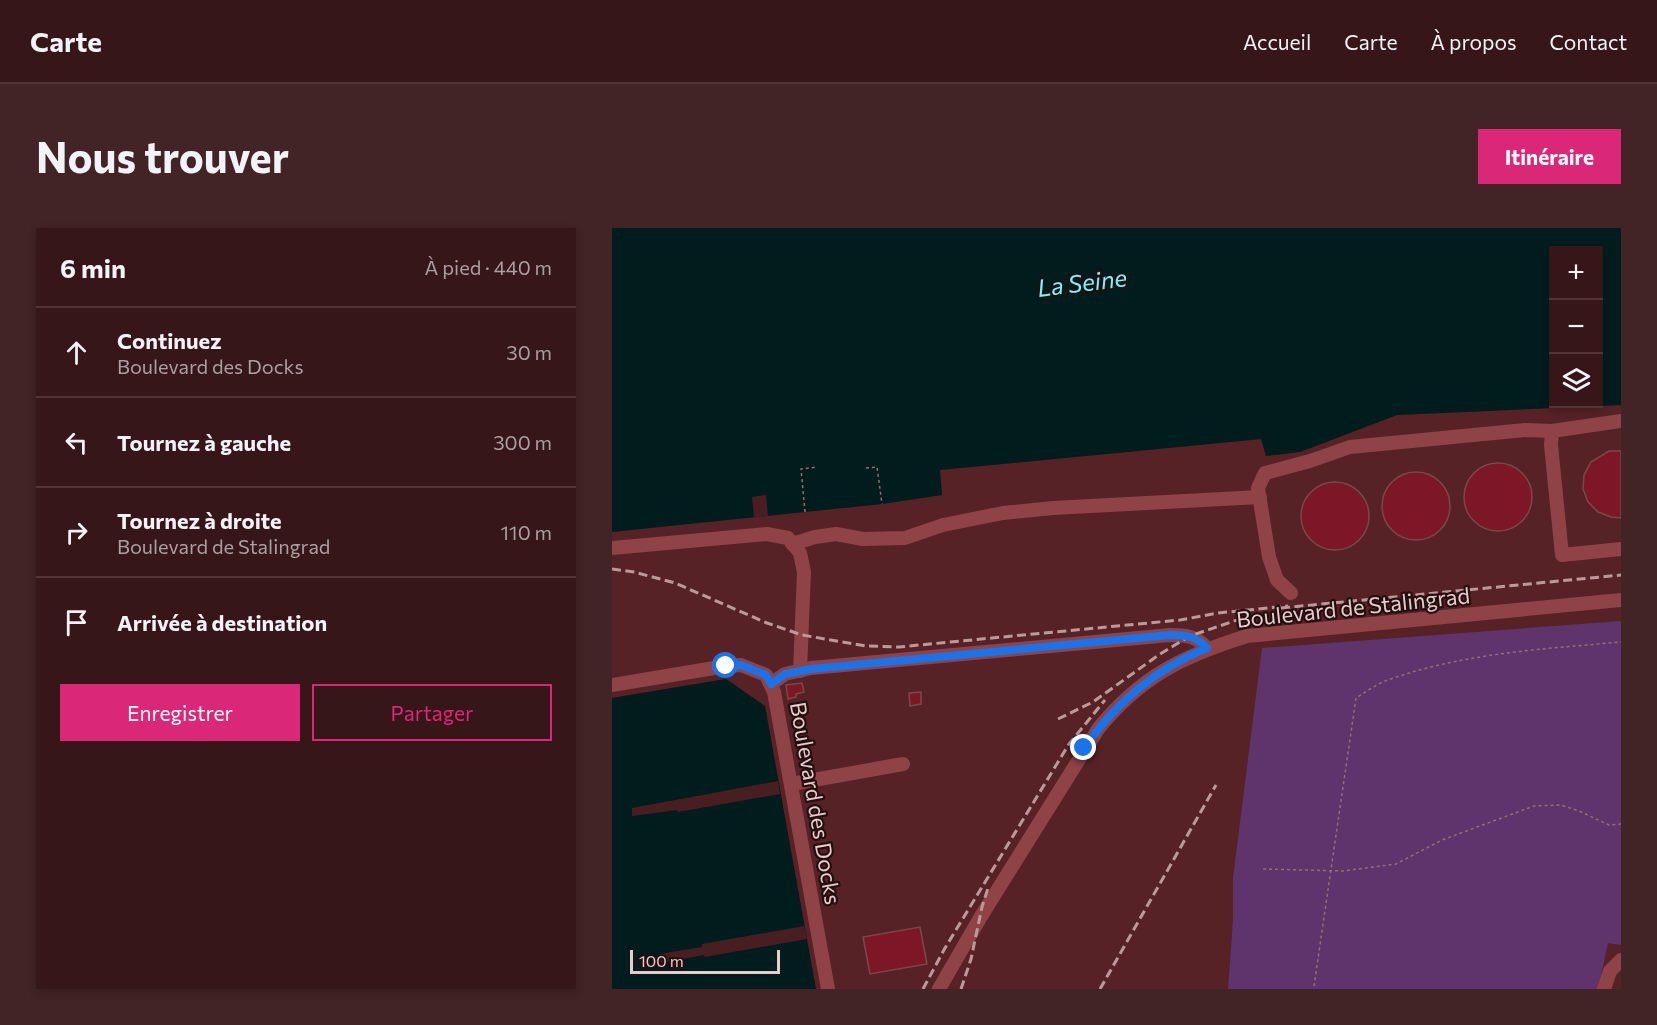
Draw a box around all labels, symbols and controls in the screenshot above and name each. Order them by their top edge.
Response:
text: Carte [30,24,102,58]
text: Accueil [1243,29,1311,54]
text: Carte [1344,29,1398,54]
text: À propos [1431,29,1516,54]
text: Contact [1549,29,1627,54]
button: Itinéraire [1478,129,1621,184]
text: Nous trouver [36,130,289,182]
map controls [1549,246,1603,408]
button: + [1549,246,1603,300]
text: 6 min [60,252,126,283]
text: À pied · 440 m [425,255,552,279]
water label: La Seine [1035,262,1129,302]
button: − [1549,300,1603,354]
text: Continuez [117,327,222,354]
icon: ahead [60,336,93,369]
text: 30 m [506,340,552,364]
text: Boulevard des Docks [117,354,304,378]
button: layers [1549,354,1603,408]
icon: left [60,426,93,459]
text: Tournez à gauche [117,429,291,456]
text: 300 m [493,430,552,454]
text: Tournez à droite [117,507,282,534]
icon: right [60,516,93,549]
text: 110 m [501,520,552,544]
text: Boulevard de Stalingrad [117,534,330,558]
street label: Boulevard de Stalingrad [1235,581,1471,633]
icon: arrive [60,606,93,639]
text: Arrivée à destination [117,609,327,636]
route start [712,652,738,678]
button: Enregistrer [60,684,300,741]
button: Partager [312,684,552,741]
street label: Boulevard des Docks [785,700,847,906]
route end [1070,734,1096,760]
scale bar [630,947,780,974]
text: 100 m [639,951,684,970]

